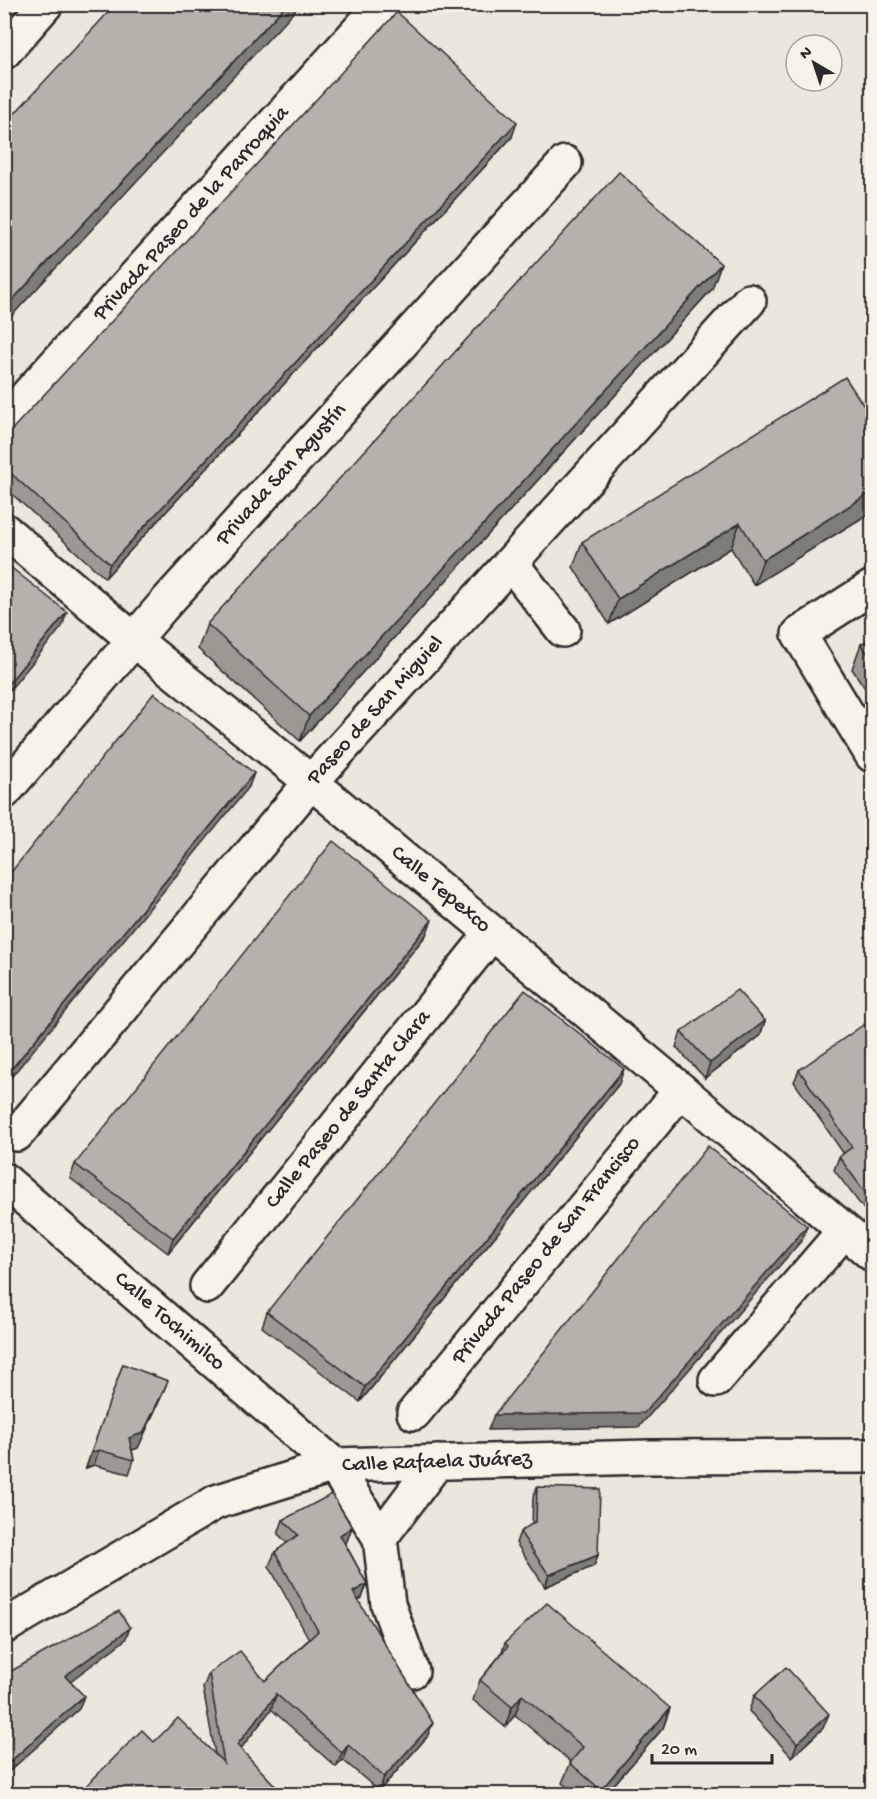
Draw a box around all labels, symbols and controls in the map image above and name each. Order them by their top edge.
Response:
north arrow [784,33,844,93]
text: N [797,43,817,65]
street label: Privada Paseo de la Parroquia [88,100,296,328]
street label: Privada San Agustín [210,398,353,552]
street label: Paseo de San Miguiel [301,631,450,792]
street label: Calle Tepexco [385,841,495,939]
street label: Calle Paseo de Santa Clara [261,1005,438,1215]
street label: Privada Paseo de San Francisco [446,1132,647,1371]
street label: Calle Tochimilco [108,1267,230,1377]
street label: Calle Rafaela Juárez [342,1447,534,1479]
scale bar [652,1727,772,1765]
text: 20 m [661,1740,697,1761]

